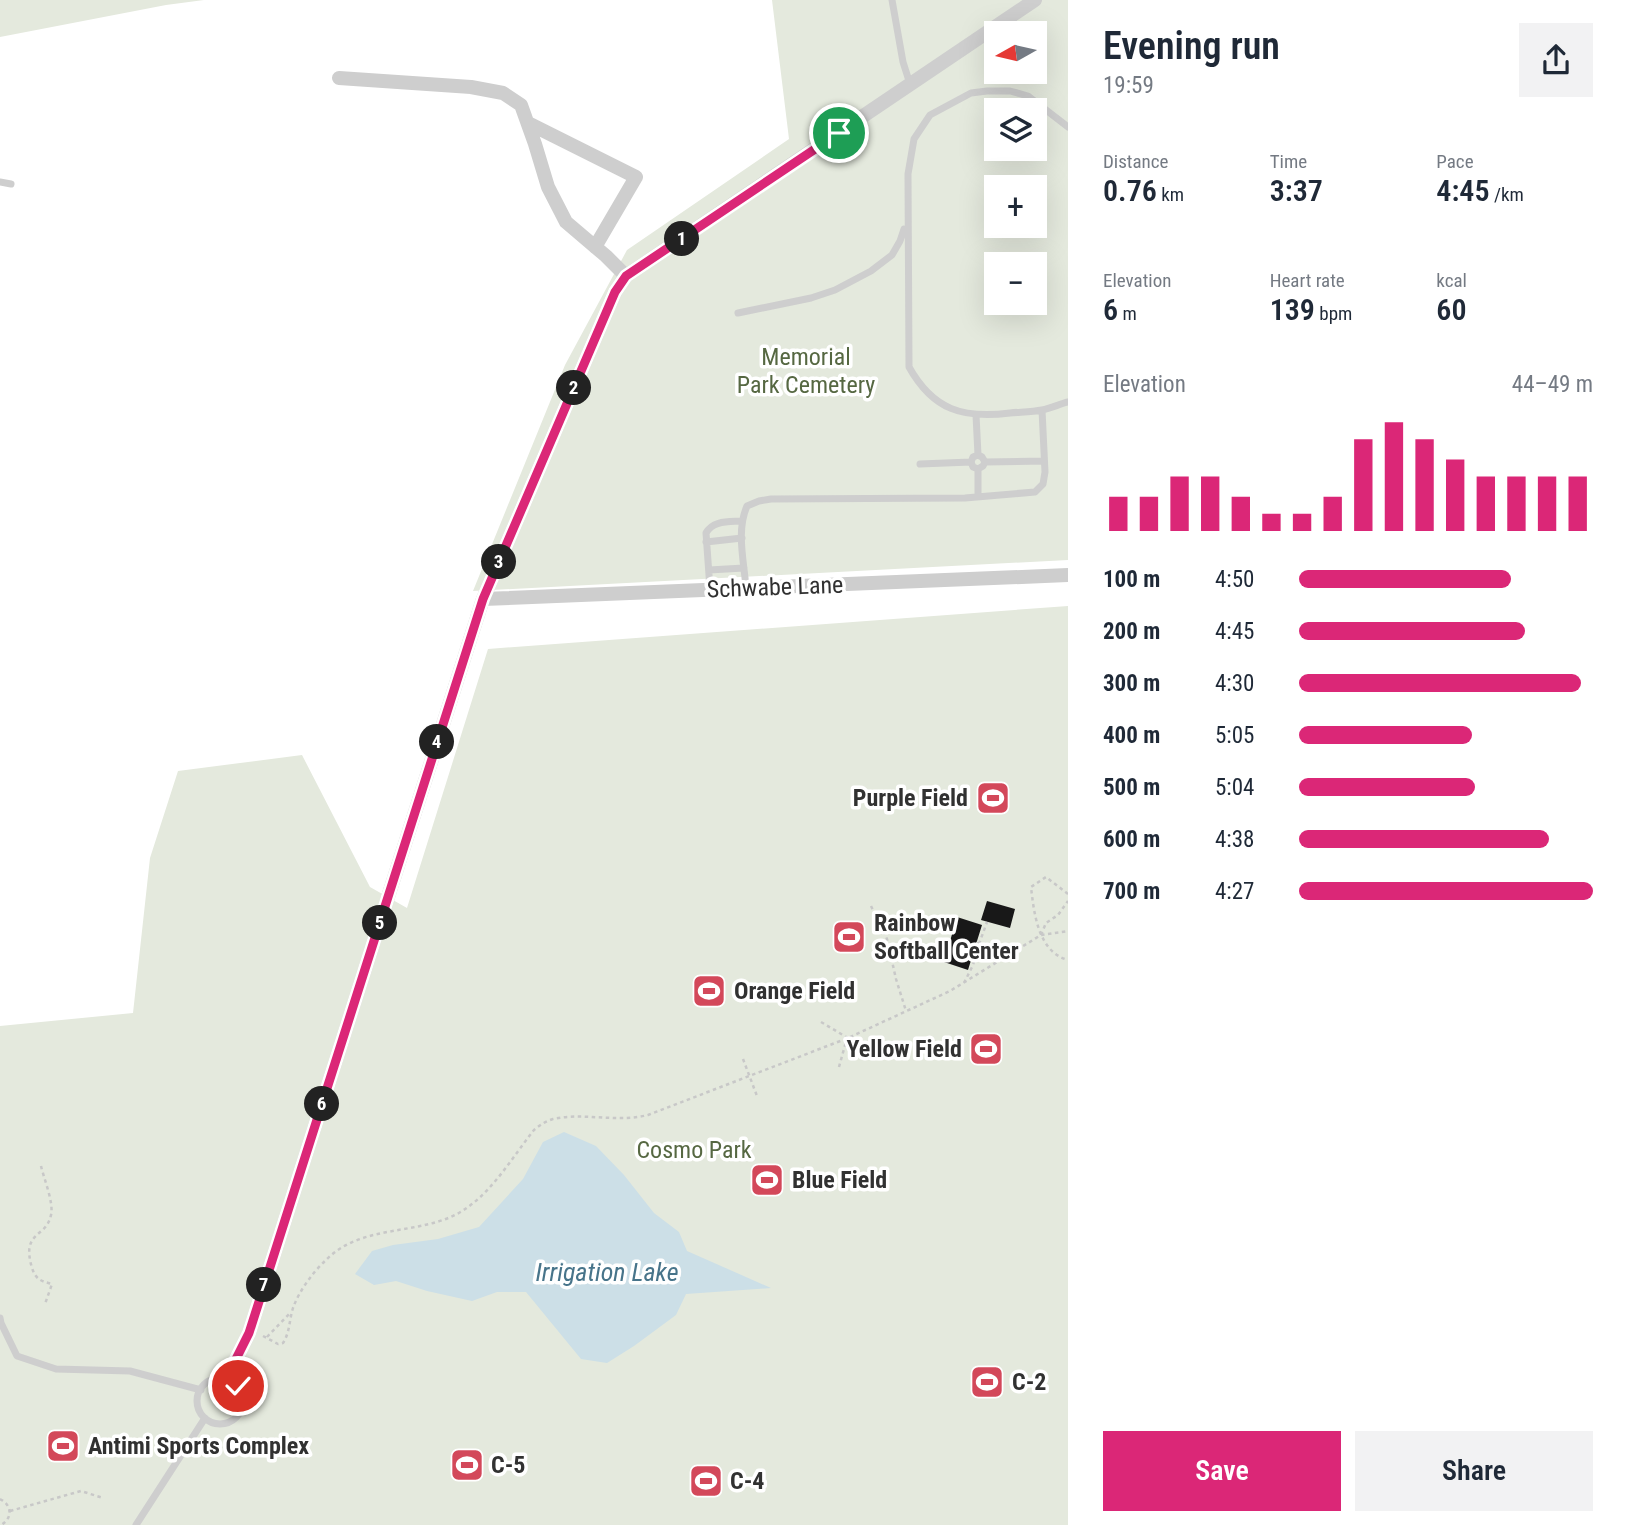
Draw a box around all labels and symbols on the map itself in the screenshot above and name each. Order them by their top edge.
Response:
north arrow [984,21,1046,84]
pin [809,103,869,163]
pin: 1 [664,222,700,256]
park label: Memorial Park Cemetery [737,343,875,399]
pin: 2 [556,370,592,406]
pin: 3 [482,544,516,580]
street label: Schwabe Lane [706,571,844,603]
pin: 4 [420,724,454,760]
sports icon: Purple Field [974,779,1012,817]
place label: Purple Field [853,784,968,812]
pin: 5 [362,906,398,940]
place label: Rainbow Softball Center [874,909,1019,965]
sports icon: Rainbow Softball Center [830,918,868,956]
sports icon: Orange Field [690,972,728,1010]
place label: Orange Field [734,977,855,1005]
sports icon: Yellow Field [967,1030,1005,1068]
place label: Yellow Field [847,1035,962,1063]
pin: 6 [304,1086,340,1122]
park label: Cosmo Park [636,1136,752,1164]
sports icon: Blue Field [748,1161,786,1199]
place label: Blue Field [792,1166,887,1194]
water label: Irrigation Lake [535,1257,679,1287]
pin: 7 [246,1268,282,1302]
pin [208,1356,268,1416]
sports icon: C-2 [968,1363,1006,1401]
place label: C-2 [1012,1368,1046,1396]
sports icon: Antimi Sports Complex [44,1427,82,1465]
place label: Antimi Sports Complex [88,1432,309,1460]
sports icon: C-5 [448,1446,486,1484]
place label: C-5 [491,1451,525,1479]
sports icon: C-4 [687,1462,725,1500]
place label: C-4 [730,1467,764,1495]

